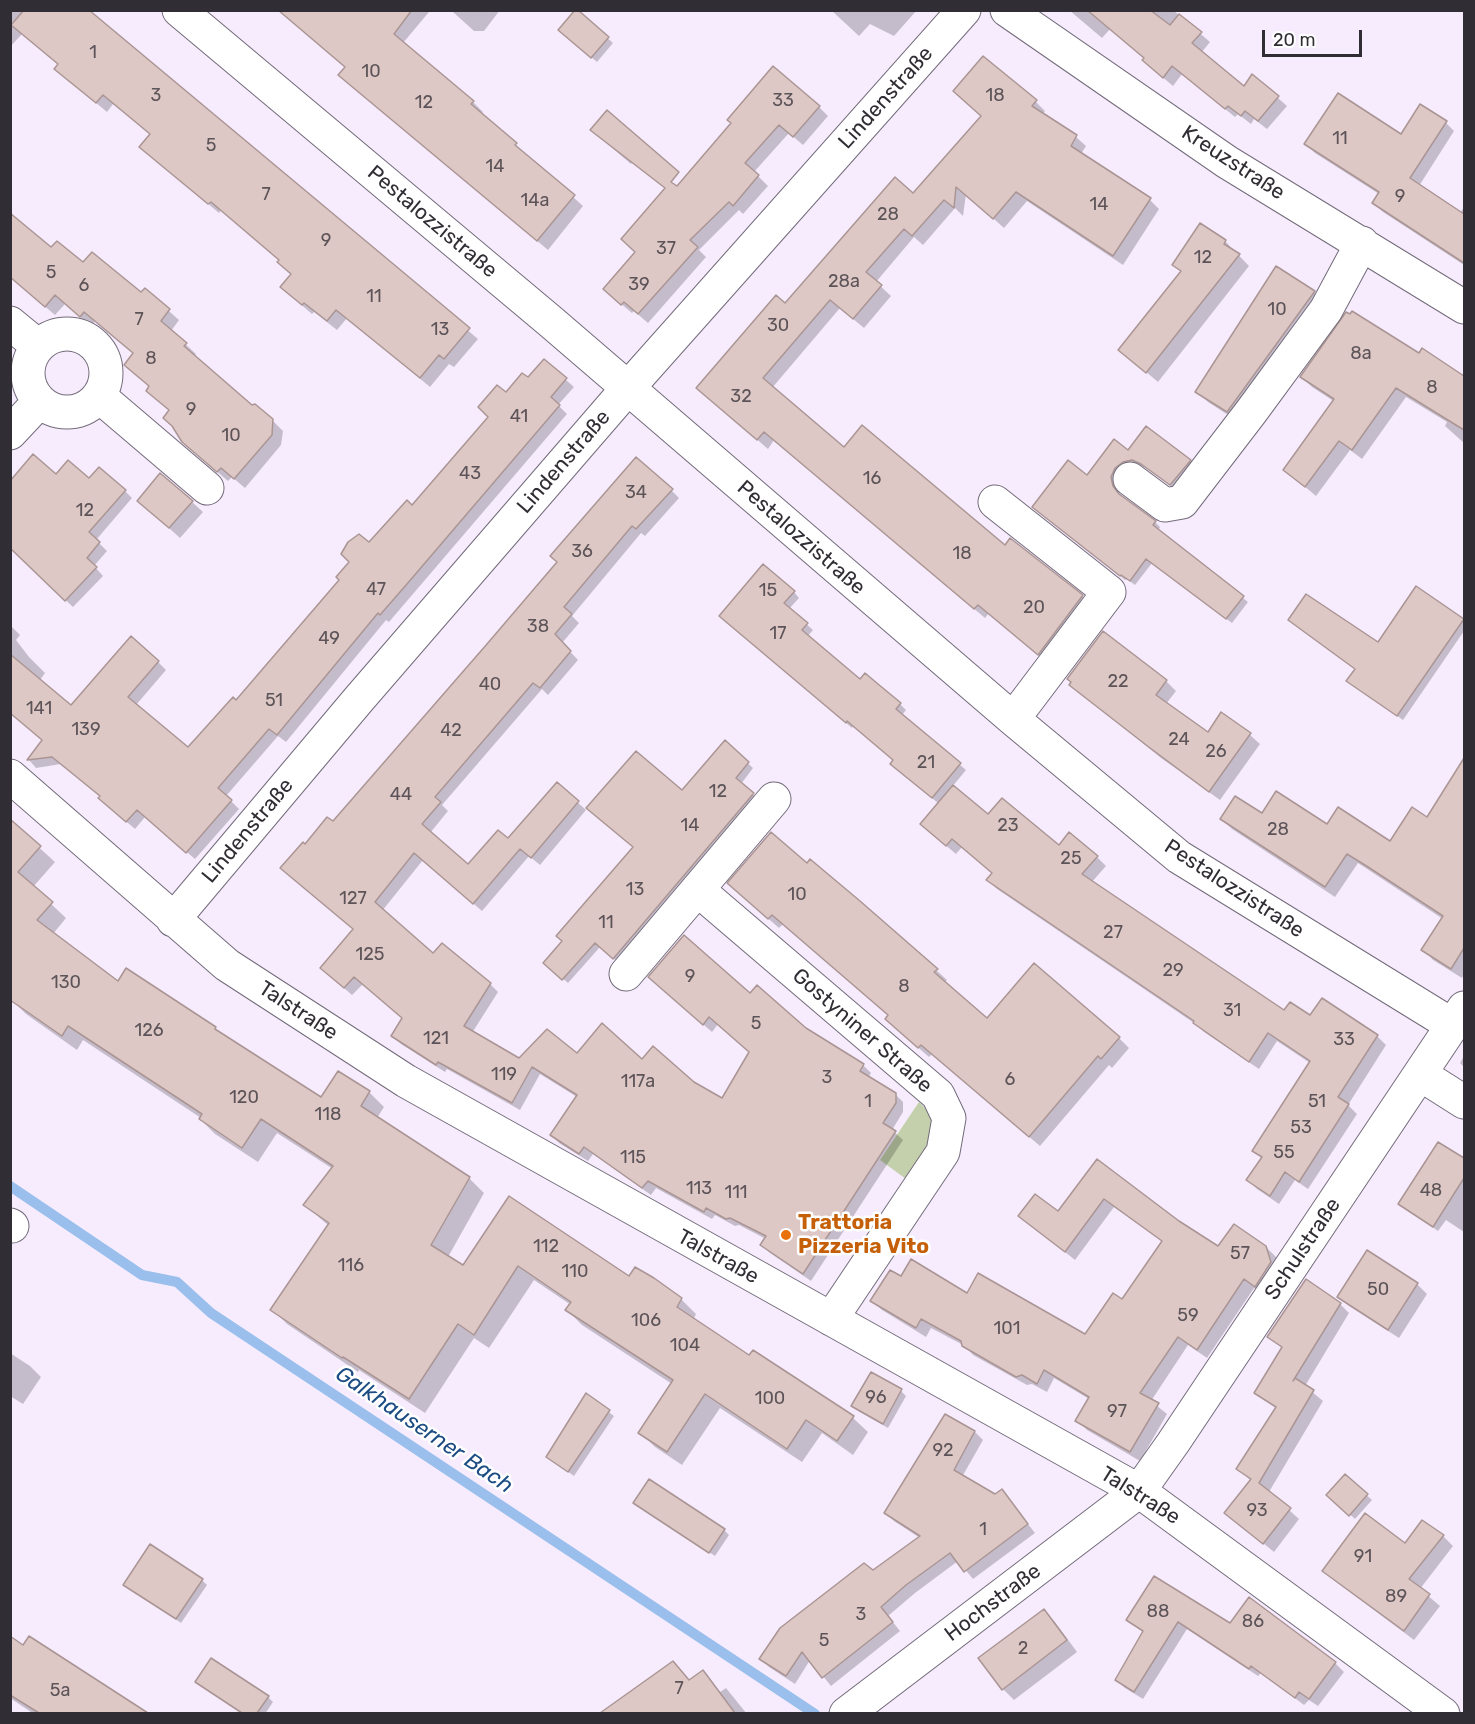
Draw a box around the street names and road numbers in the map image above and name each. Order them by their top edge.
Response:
street label: Lindenstraße [833,42,939,154]
street label: Kreuzstraße [1177,120,1289,206]
street label: Pestalozzistraße [362,160,502,284]
street label: Lindenstraße [512,405,616,519]
street label: Pestalozzistraße [732,476,870,600]
street label: Lindenstraße [197,773,299,889]
street label: Pestalozzistraße [1159,834,1309,944]
street label: Gostyniner Straße [787,963,937,1099]
street label: Talstraße [254,976,342,1046]
street label: Schulstraße [1260,1193,1346,1305]
street label: Talstraße [673,1224,763,1290]
street label: Talstraße [1095,1462,1185,1530]
street label: Hochstraße [940,1559,1046,1647]

